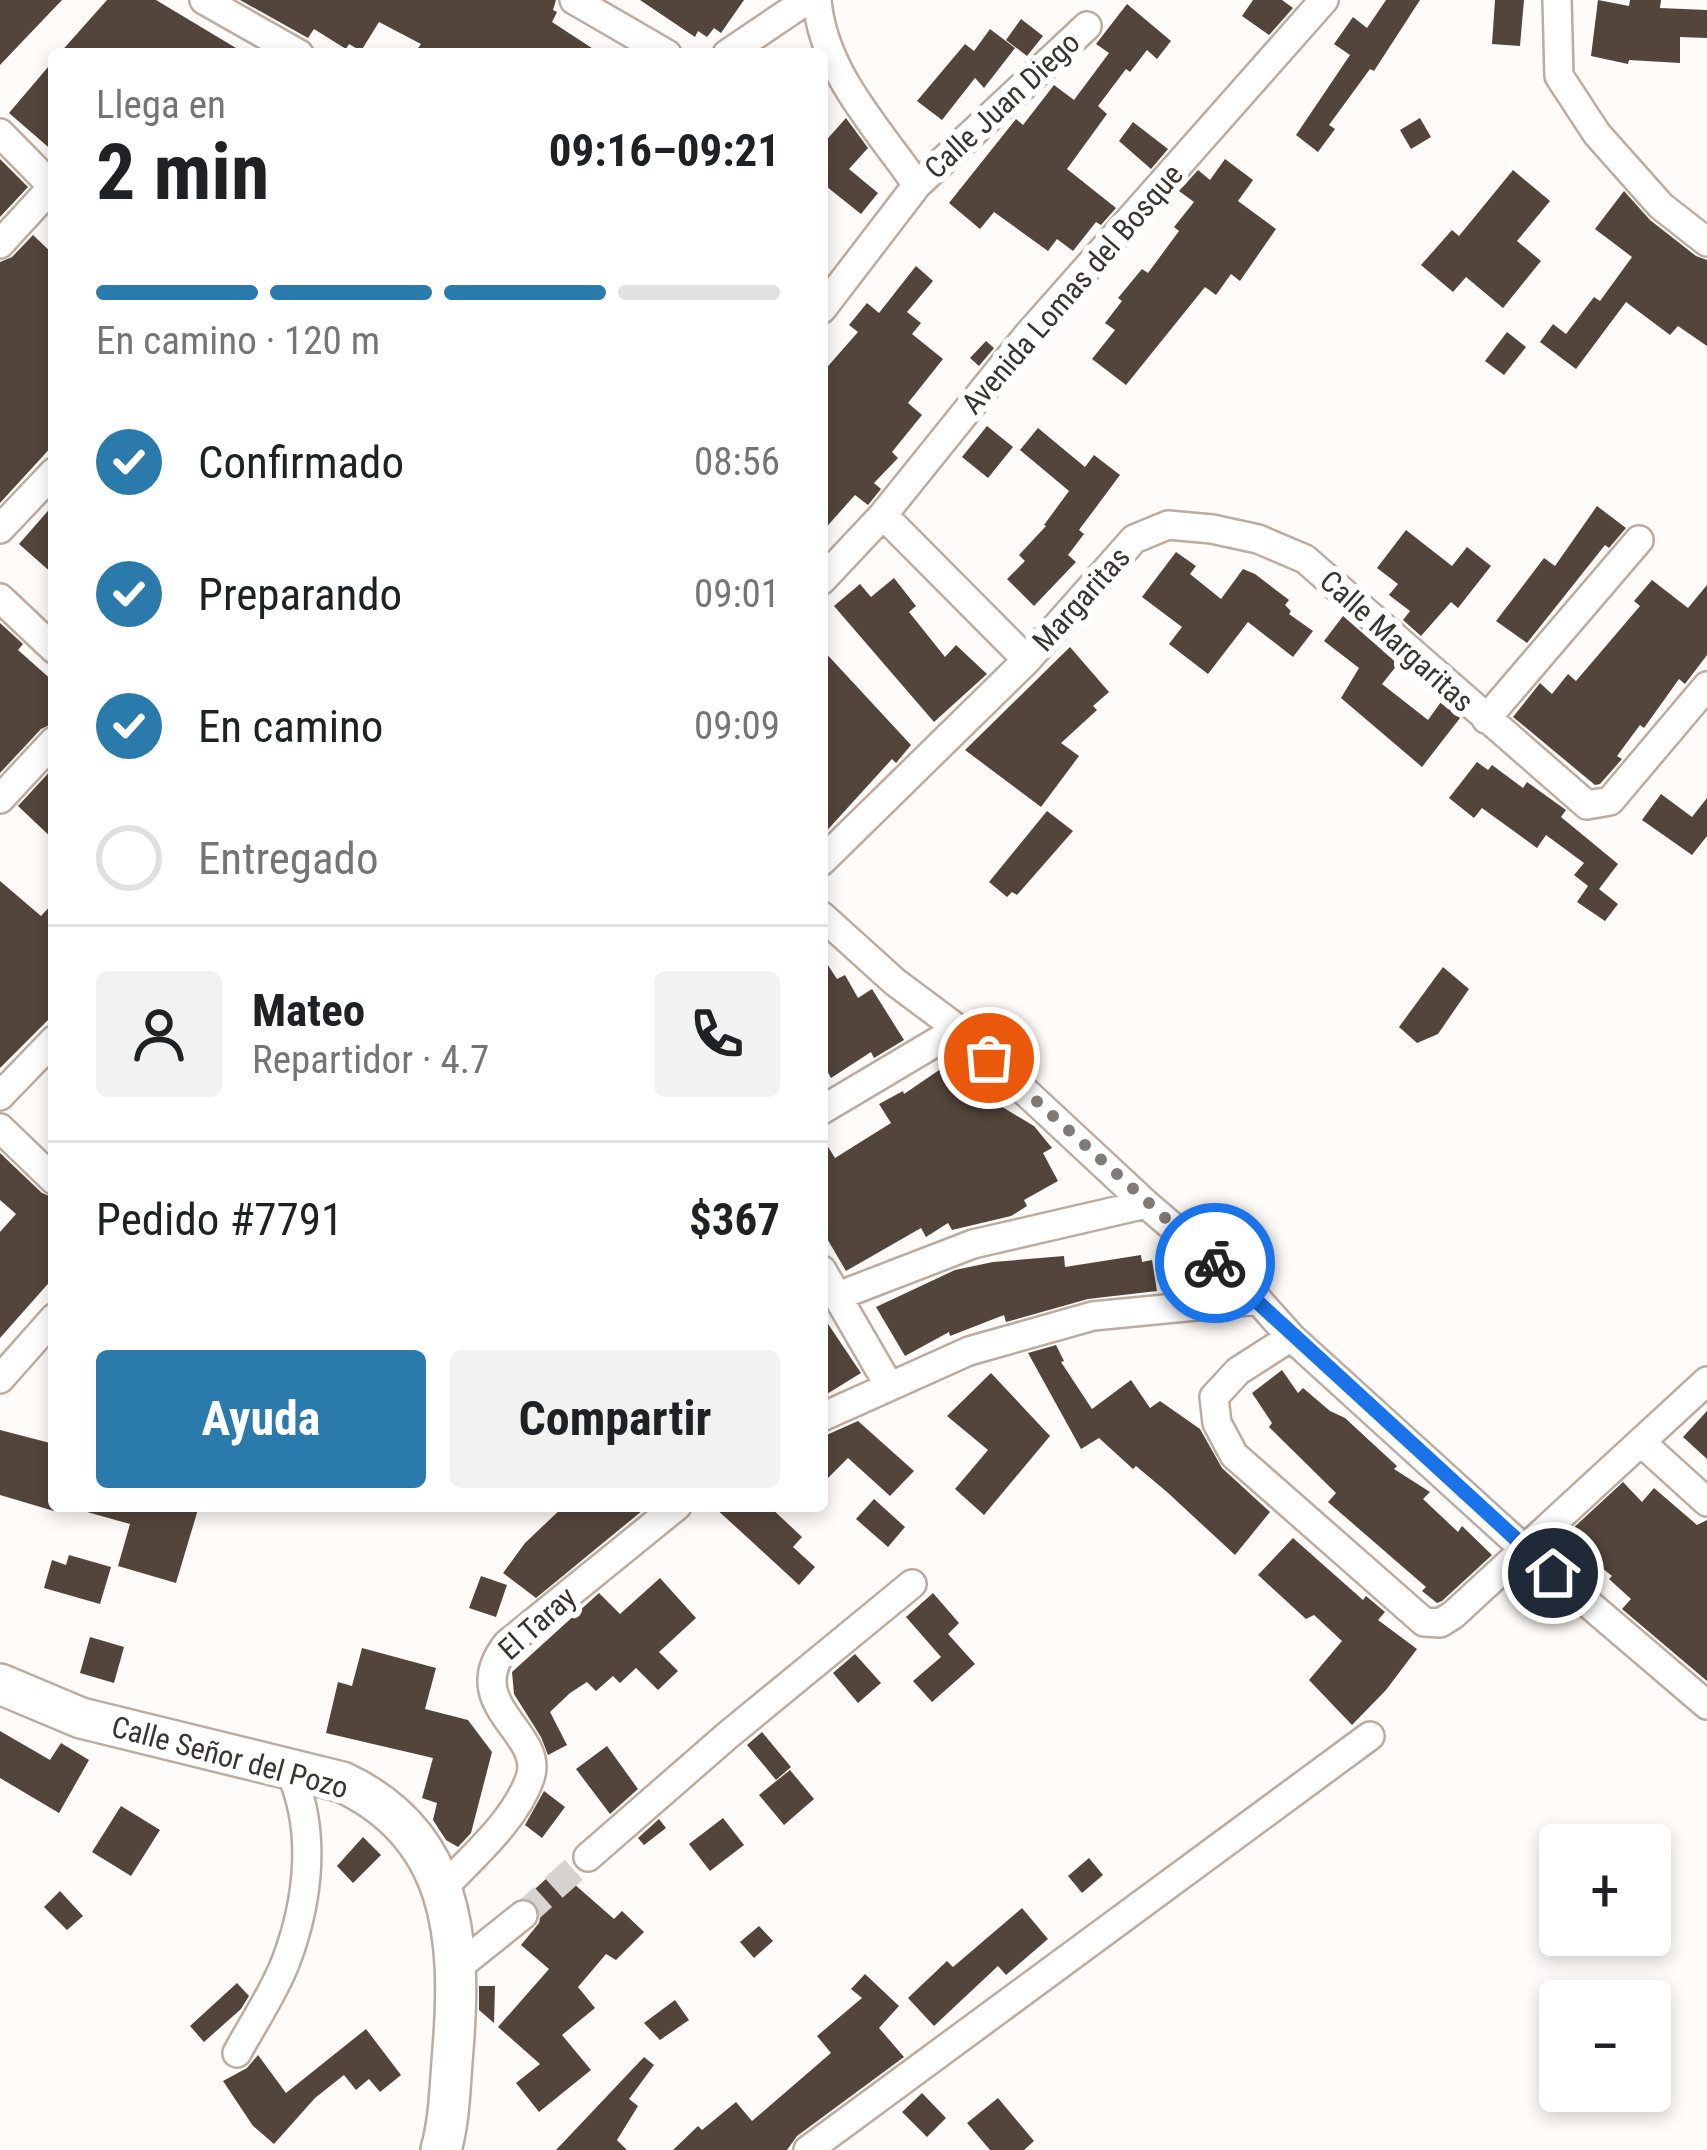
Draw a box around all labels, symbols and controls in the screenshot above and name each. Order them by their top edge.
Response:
street label: Calle Juan Diego [917,24,1087,186]
text: Llega en [96,82,226,128]
text: 09:16–09:21 [549,124,780,177]
text: 2 min [96,127,269,218]
street label: Avenida Lomas del Bosque [954,157,1190,421]
text: En camino · 120 m [96,318,380,364]
icon: check [96,429,162,495]
text: Confirmado [198,436,404,489]
text: 08:56 [694,439,780,485]
street label: Margaritas [1025,540,1137,658]
icon: check [96,561,162,627]
street label: Calle Margaritas [1313,563,1481,719]
text: Preparando [198,568,402,621]
text: 09:01 [694,571,780,617]
icon: check [96,693,162,759]
text: En camino [198,700,383,753]
text: 09:09 [694,703,780,749]
text: Entregado [198,832,379,885]
button: person [96,971,222,1097]
button: phone [654,971,780,1097]
text: Mateo [252,984,365,1037]
pin [938,1007,1040,1109]
icon: bag [956,1025,1022,1091]
text: Repartidor · 4.7 [252,1037,489,1083]
text: Pedido #7791 [96,1193,343,1246]
text: $367 [689,1193,780,1246]
courier [1155,1203,1275,1323]
icon: bike [1182,1230,1248,1296]
button: Ayuda [96,1350,426,1488]
button: Compartir [450,1350,780,1488]
pin [1502,1522,1604,1624]
icon: home [1520,1540,1586,1606]
street label: El Taray [491,1579,583,1667]
street label: Calle Señor del Pozo [108,1709,352,1805]
map controls [1539,1824,1671,2112]
button: + [1539,1824,1671,1956]
button: − [1539,1980,1671,2112]

